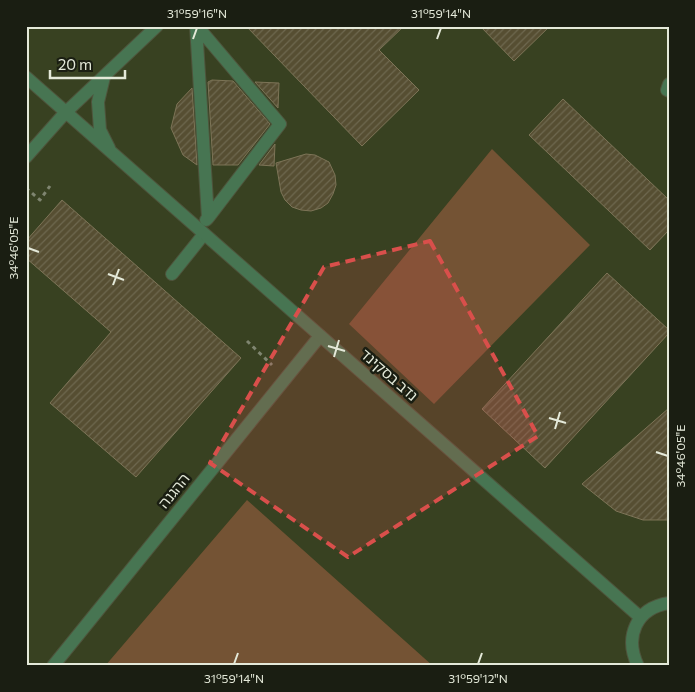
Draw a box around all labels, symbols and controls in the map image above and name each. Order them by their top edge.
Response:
text: 31°59'16"N [167,6,227,20]
text: 31°59'14"N [411,6,471,20]
scale bar [50,48,125,80]
text: 20 m [58,55,92,73]
text: 34°46'05"E [6,217,20,279]
street label: נדב בסקינד [357,344,422,404]
text: 34°46'05"E [673,425,687,487]
street label: ההגנה [154,469,193,511]
text: 31°59'14"N [204,671,264,685]
text: 31°59'12"N [448,671,508,685]

